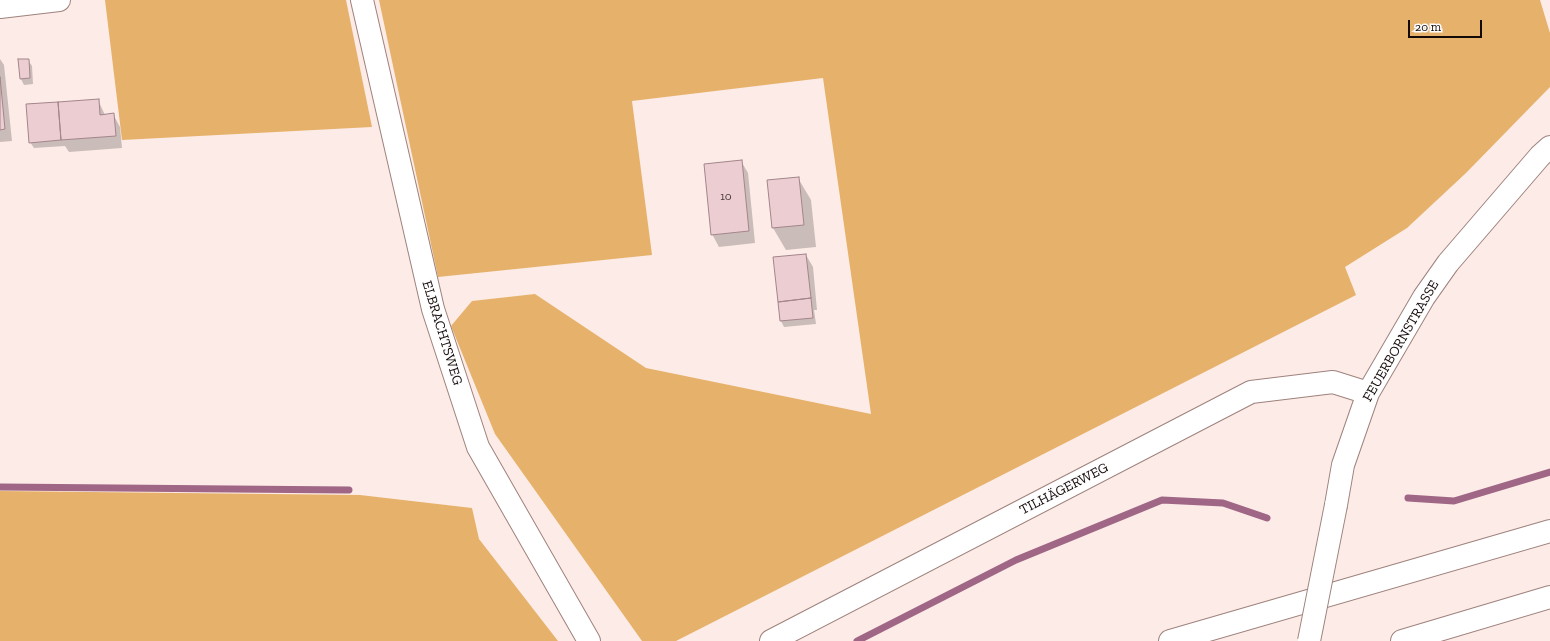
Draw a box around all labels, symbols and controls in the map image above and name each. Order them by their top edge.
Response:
scale bar [1410,12,1484,38]
text: 20 m [1415,20,1441,34]
house number: 10 [720,190,732,204]
street label: FEUERBORNSTRASSE [1359,277,1443,405]
street label: ELBRACHTSWEG [418,279,466,387]
street label: TILHÄGERWEG [1017,459,1111,519]

